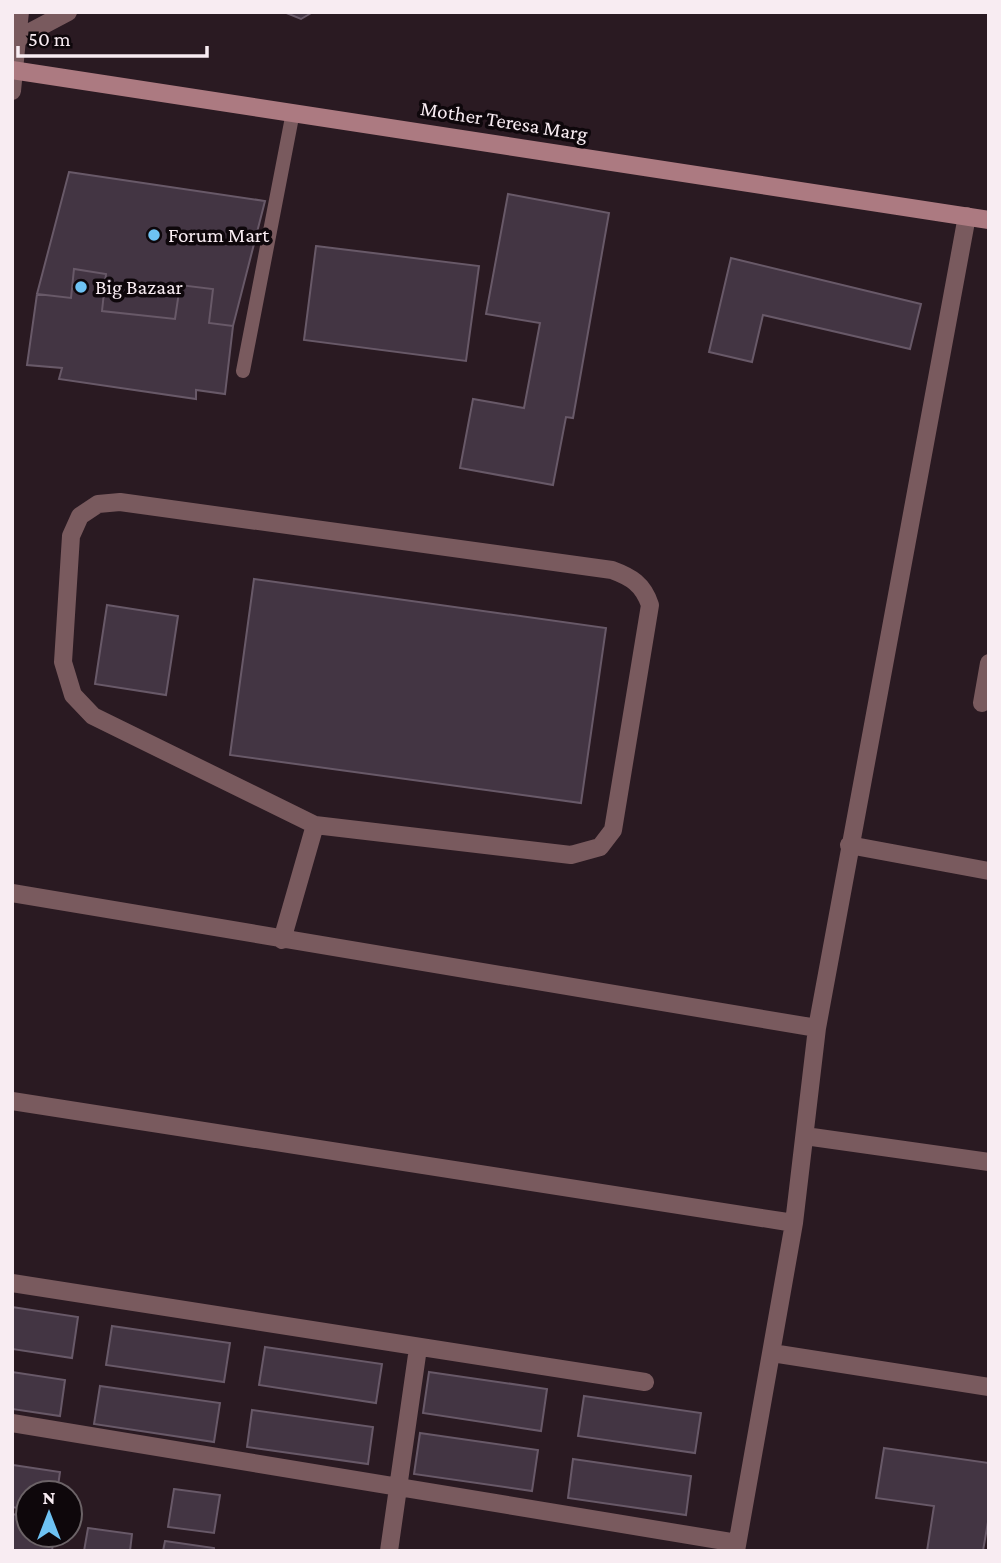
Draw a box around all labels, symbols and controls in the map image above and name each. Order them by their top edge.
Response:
scale bar [18,14,206,58]
text: 50 m [28,27,71,51]
street label: Mother Teresa Marg [419,96,589,146]
place label: Forum Mart [168,223,270,247]
marker: Forum Mart [146,227,162,243]
place label: Big Bazaar [95,275,184,299]
marker: Big Bazaar [73,279,89,295]
north arrow [14,1479,84,1549]
text: N [43,1487,56,1508]

